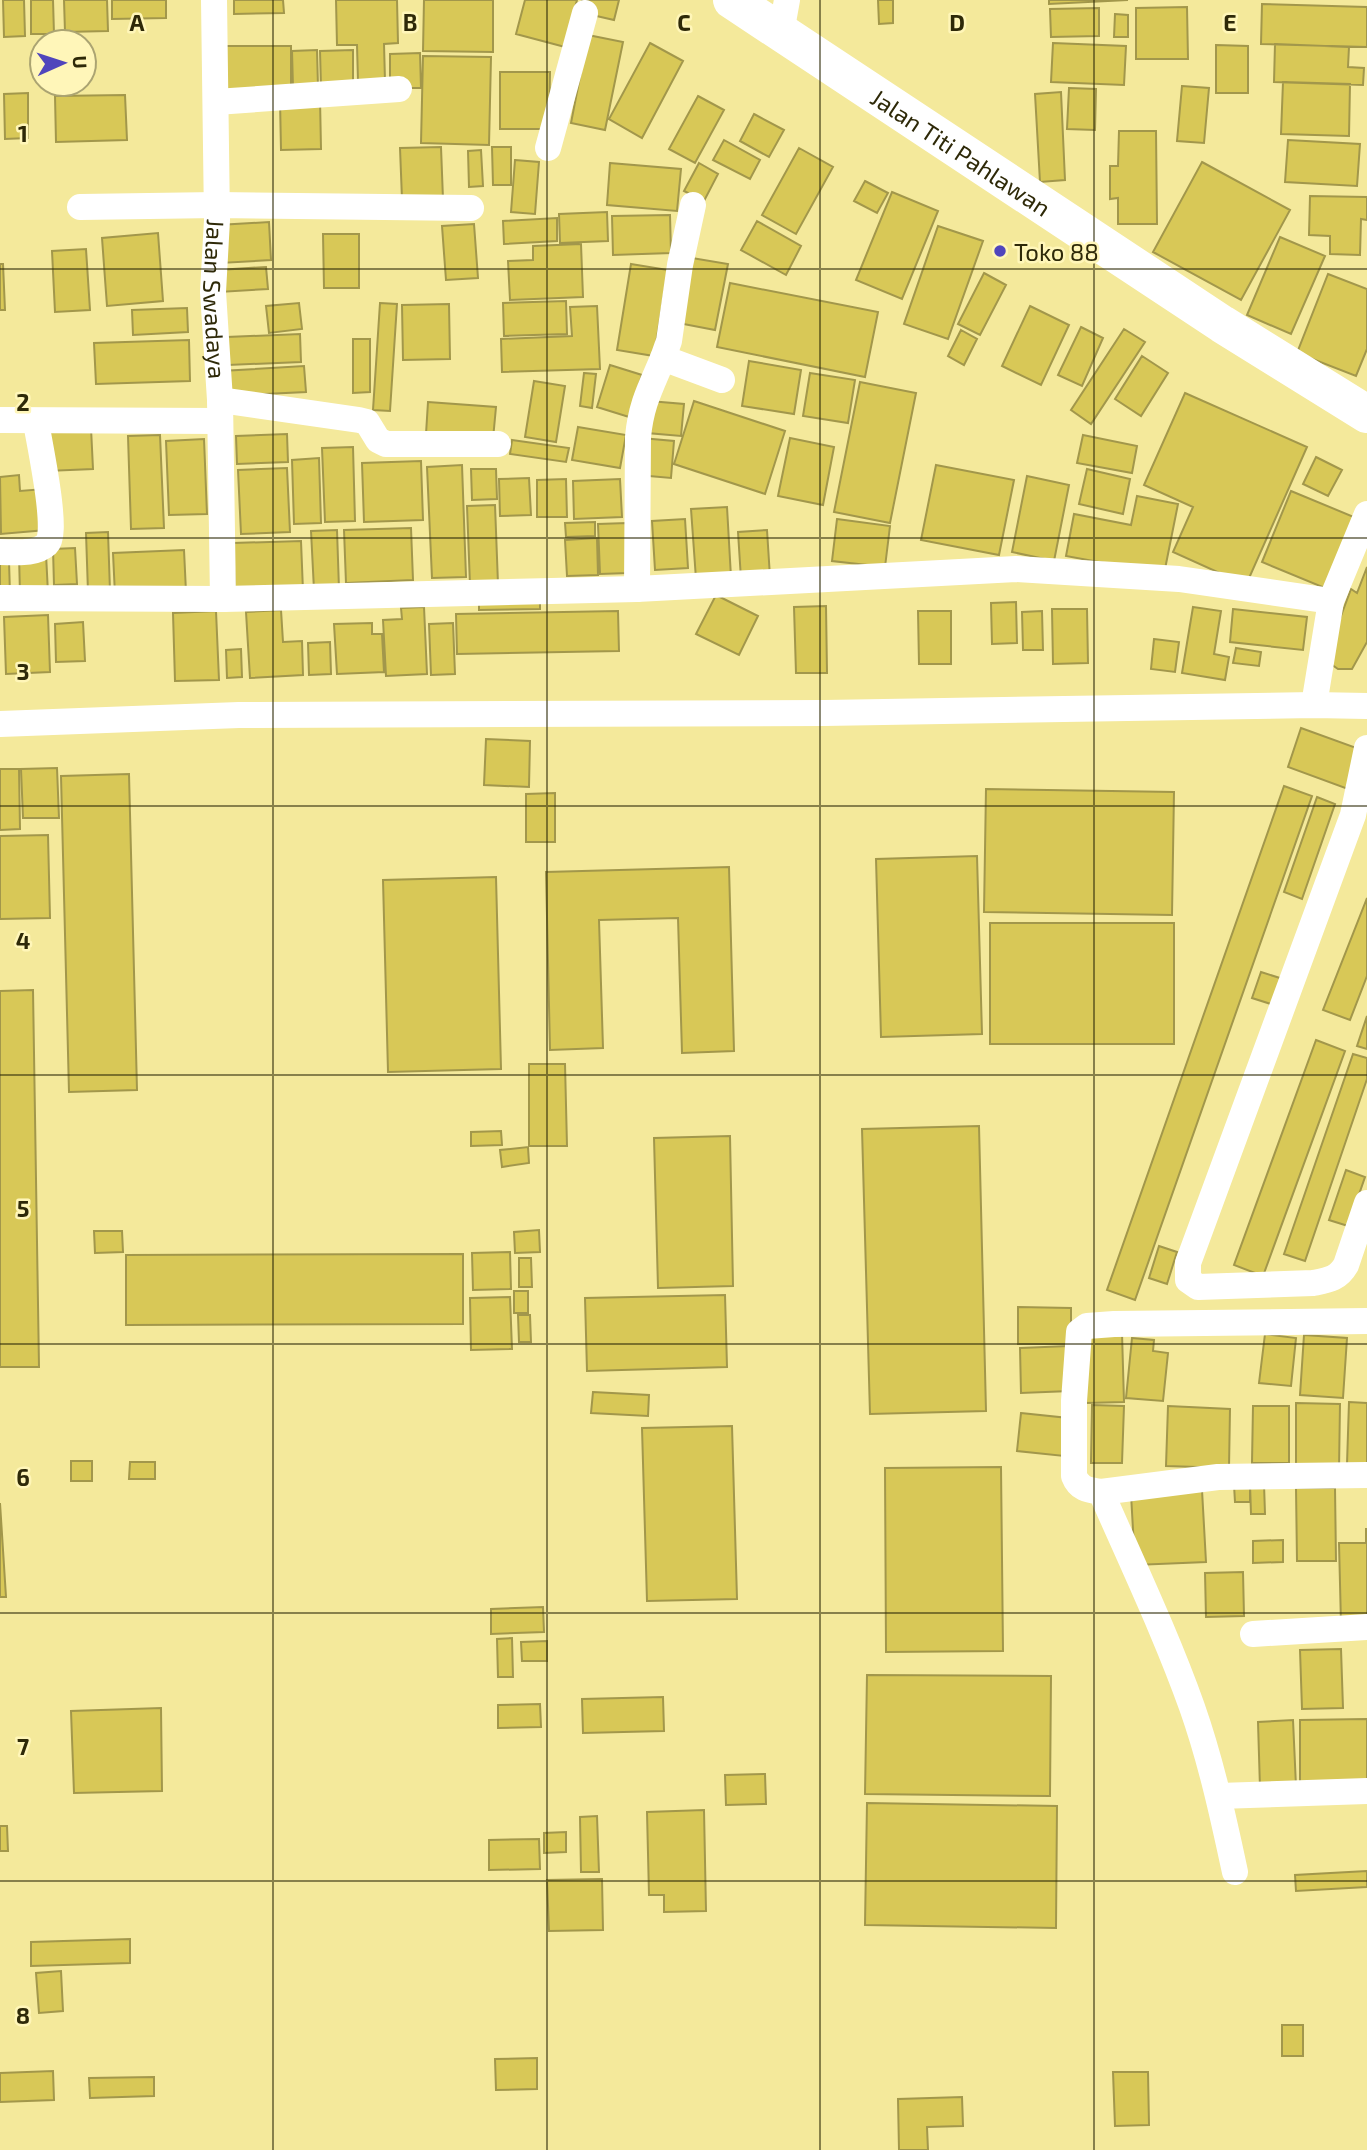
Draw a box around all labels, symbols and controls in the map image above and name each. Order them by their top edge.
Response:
text: A [129,8,145,36]
text: B [403,8,417,36]
text: C [677,8,691,36]
text: D [949,8,965,36]
text: E [1223,8,1237,36]
north arrow [28,28,98,98]
text: U [69,55,92,69]
street label: Jalan Titi Pahlawan [866,82,1057,221]
text: 1 [18,119,28,147]
street label: Jalan Swadaya [198,218,233,380]
place label: Toko 88 [1014,237,1099,266]
marker: Toko 88 [992,243,1008,259]
text: 2 [16,388,30,416]
text: 3 [16,657,30,685]
text: 4 [16,926,30,954]
text: 5 [17,1194,29,1222]
text: 6 [16,1463,30,1491]
text: 7 [17,1732,29,1760]
text: 8 [16,2001,30,2029]

